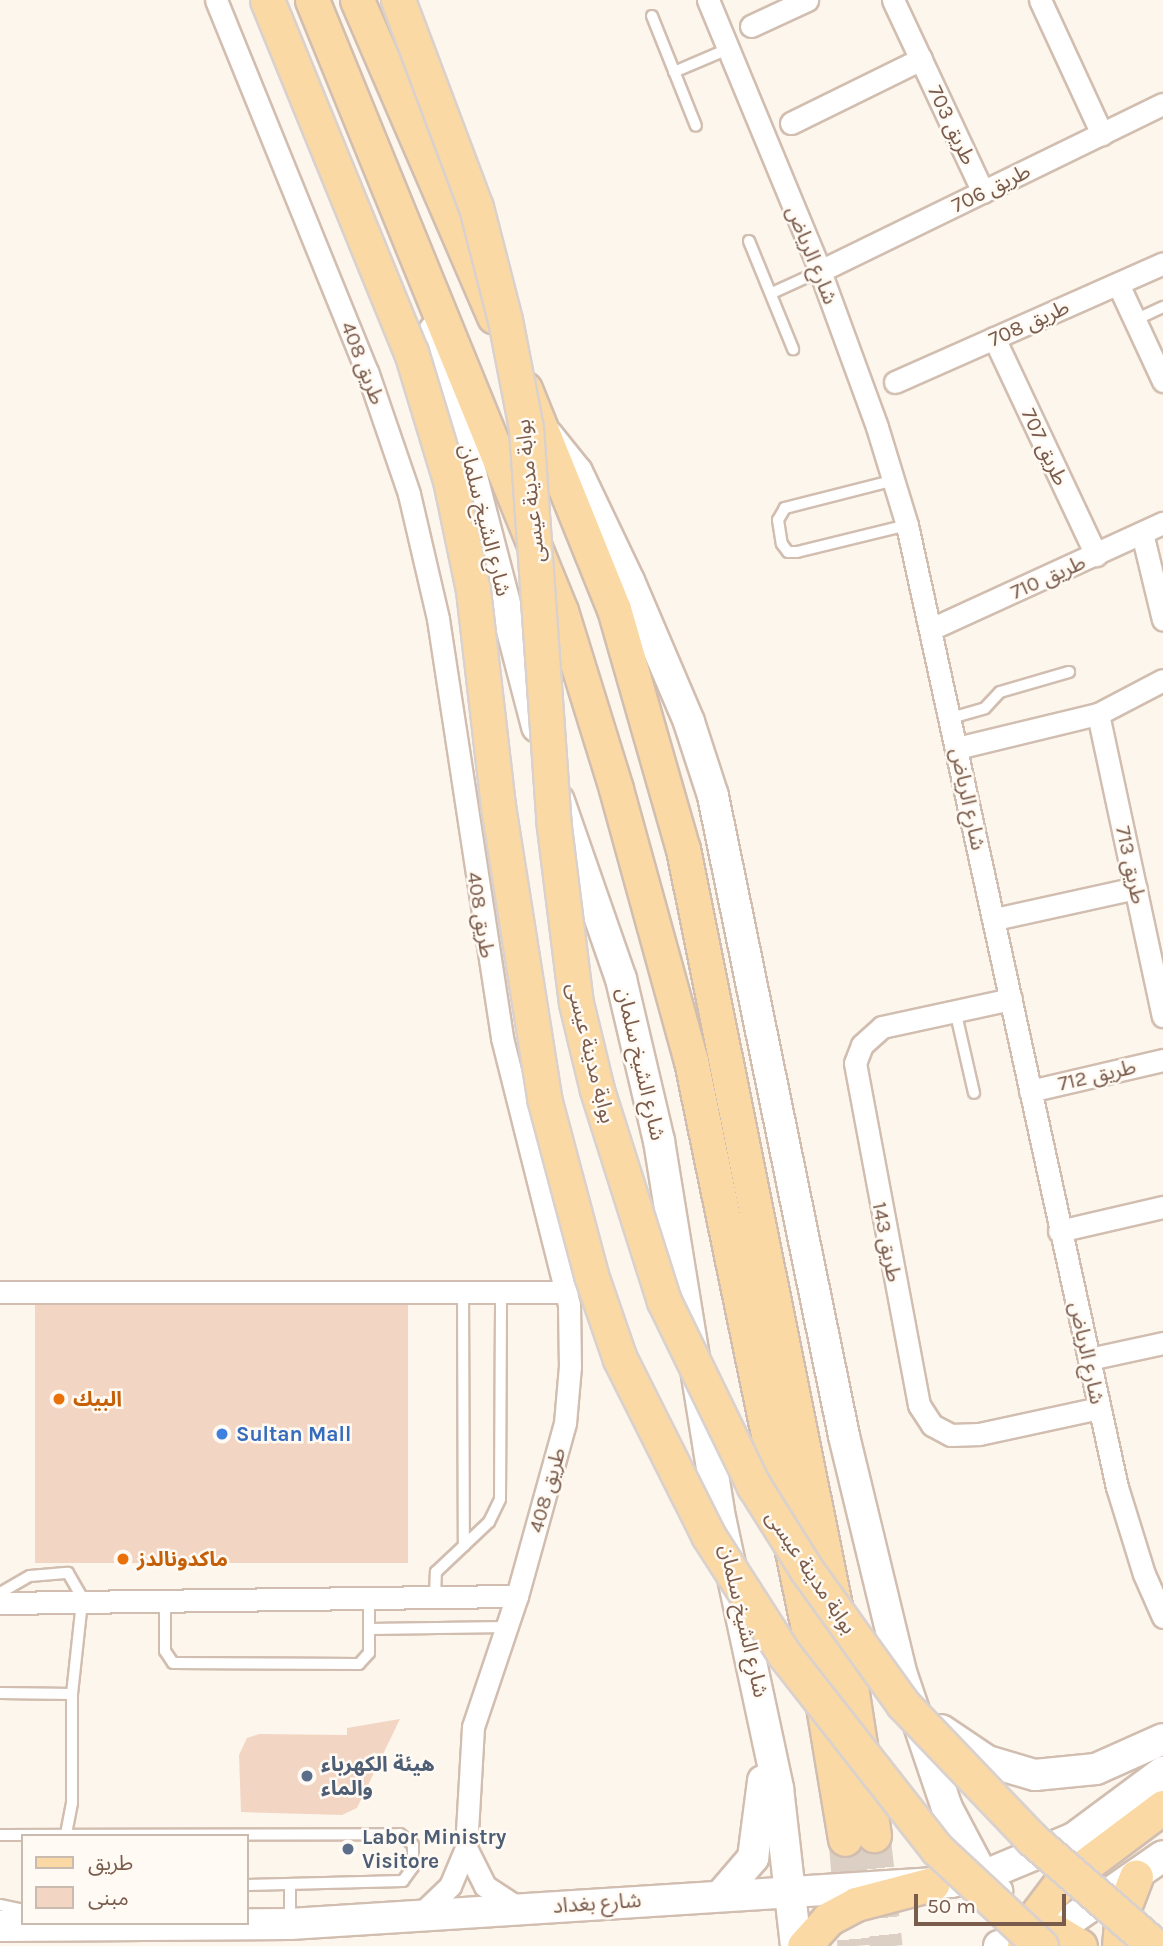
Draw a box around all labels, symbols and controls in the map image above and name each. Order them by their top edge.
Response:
street label: طريق 703 [923,81,981,169]
street label: طريق 706 [948,158,1034,218]
street label: شارع الرياض [781,202,843,308]
street label: طريق 708 [985,294,1073,352]
street label: طريق 408 [336,318,390,408]
street label: طريق 707 [1016,404,1074,490]
street label: بوابة مدينة عيسى [510,418,550,564]
street label: شارع الشيخ سلمان [454,441,516,599]
street label: طريق 710 [1007,549,1089,605]
street label: شارع الرياض [945,746,991,852]
street label: طريق 713 [1110,824,1152,906]
street label: طريق 408 [462,870,500,960]
street label: بوابة مدينة عيسى [561,980,621,1126]
street label: شارع الشيخ سلمان [611,985,671,1143]
street label: طريق 712 [1056,1054,1138,1096]
street label: طريق 143 [867,1200,907,1284]
street label: شارع الرياض [1064,1300,1110,1406]
place label: البيك [73,1386,122,1412]
marker: البيك [51,1391,67,1407]
place label: Sultan Mall [236,1421,351,1447]
marker: Sultan Mall [214,1426,230,1442]
street label: طريق 408 [523,1445,571,1535]
street label: بوابة مدينة عيسى [760,1505,862,1639]
street label: شارع الشيخ سلمان [714,1542,774,1700]
place label: ماكدونالدز [137,1546,228,1572]
marker: ماكدونالدز [115,1551,131,1567]
place label: هيئة الكهرباء والماء [321,1751,435,1801]
marker: هيئة الكهرباء والماء [299,1768,315,1784]
place label: Labor Ministry Visitore [362,1824,506,1874]
legend [21,1834,248,1925]
marker: Labor Ministry Visitore [340,1841,356,1857]
text: طريق [88,1851,133,1875]
scale bar [918,1880,1070,1924]
text: مبنى [88,1886,129,1910]
street label: شارع بغداد [552,1887,642,1919]
text: 50 m [927,1894,976,1918]

